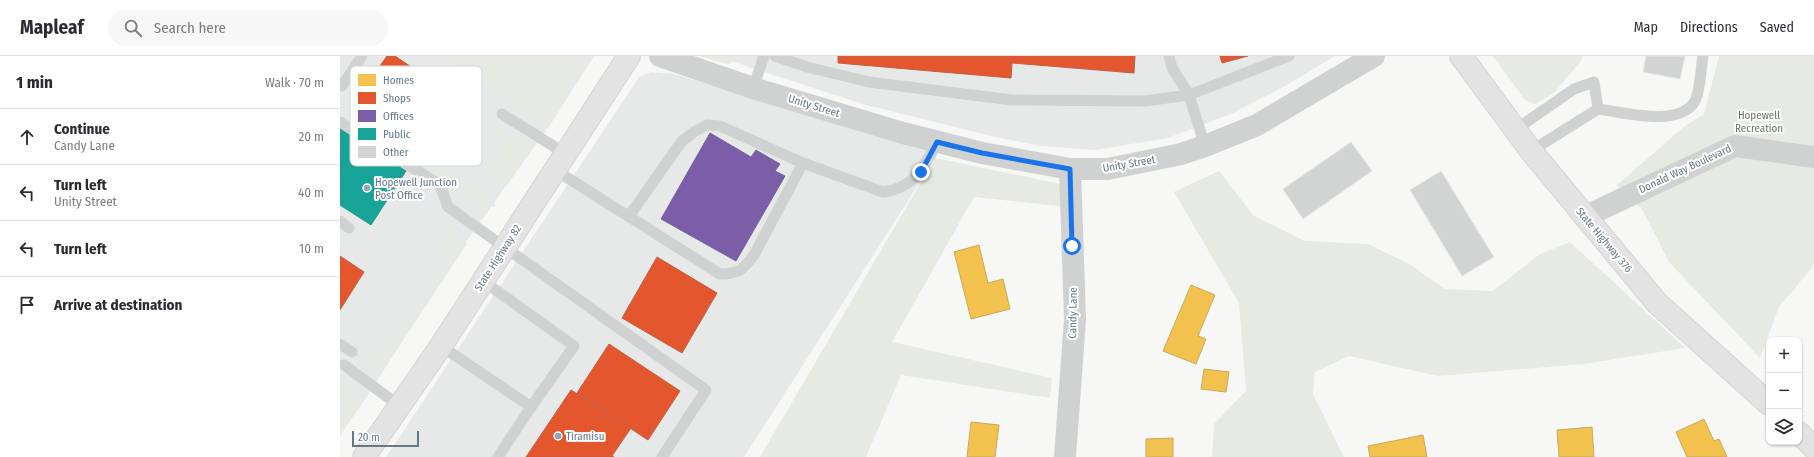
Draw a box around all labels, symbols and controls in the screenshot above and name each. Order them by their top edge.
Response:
search box [108,10,388,46]
text: Mapleaf [20,16,84,39]
icon: search [122,17,144,39]
text: Search here [154,19,226,37]
text: Map [1634,19,1658,36]
text: Directions [1680,19,1738,36]
text: Saved [1760,19,1794,36]
legend [350,66,482,166]
text: 1 min [16,72,53,93]
text: Homes [383,74,414,87]
text: Walk · 70 m [265,75,324,90]
text: Shops [383,92,411,105]
street label: Unity Street [787,92,842,120]
park label: Hopewell Recreation [1735,109,1783,135]
text: Offices [383,110,414,123]
text: Continue [54,120,110,138]
icon: ahead [16,126,38,148]
text: Public [383,128,411,141]
text: 20 m [298,129,324,144]
text: Candy Lane [54,138,115,153]
street label: Donald Way Boulevard [1637,142,1733,196]
text: Other [383,146,409,159]
street label: Unity Street [1102,153,1157,175]
route end [912,163,930,181]
text: Turn left [54,176,107,194]
place label: Hopewell Junction Post Office [375,176,457,202]
icon: left [16,182,38,204]
marker: Hopewell Junction Post Office [362,183,372,193]
text: 40 m [298,185,324,200]
text: Unity Street [54,194,117,209]
street label: State Highway 376 [1573,205,1635,275]
street label: State Highway 82 [472,222,524,294]
route start [1063,237,1081,255]
icon: left [16,238,38,260]
text: Turn left [54,240,107,258]
text: 10 m [299,241,324,256]
street label: Candy Lane [1066,287,1080,339]
icon: arrive [16,294,38,316]
text: Arrive at destination [54,296,182,314]
map controls [1766,337,1802,445]
button: + [1766,337,1802,373]
button: − [1766,373,1802,409]
button: layers [1766,409,1802,445]
scale bar [352,429,419,448]
place label: Tiramisu [566,430,604,443]
text: 20 m [358,431,380,444]
marker: Tiramisu [553,431,563,441]

